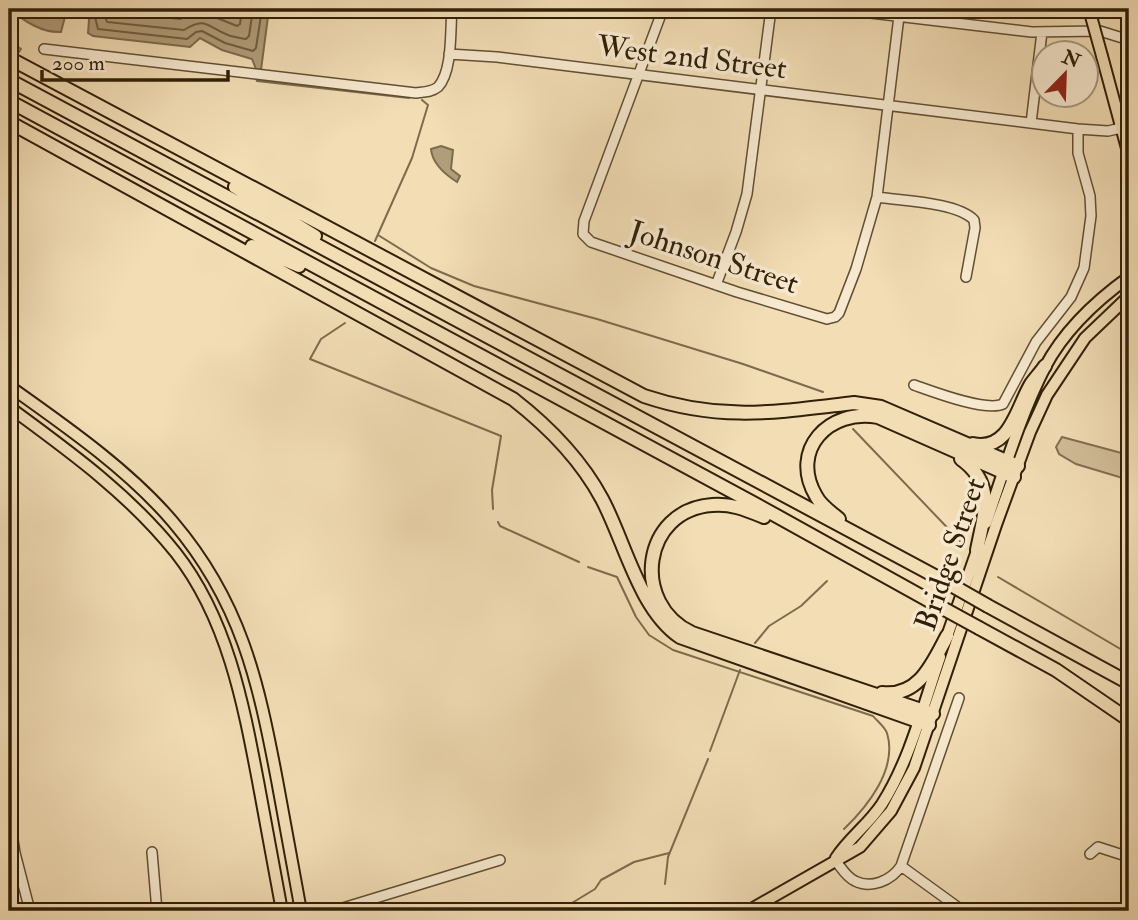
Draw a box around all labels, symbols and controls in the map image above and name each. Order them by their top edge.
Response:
street label: West 2nd Street [594,27,789,88]
scale bar [42,38,228,82]
north arrow [1030,38,1100,108]
text: N [1058,45,1085,74]
text: 200 m [52,50,105,77]
street label: Johnson Street [624,212,803,302]
street label: Bridge Street [907,473,994,635]

